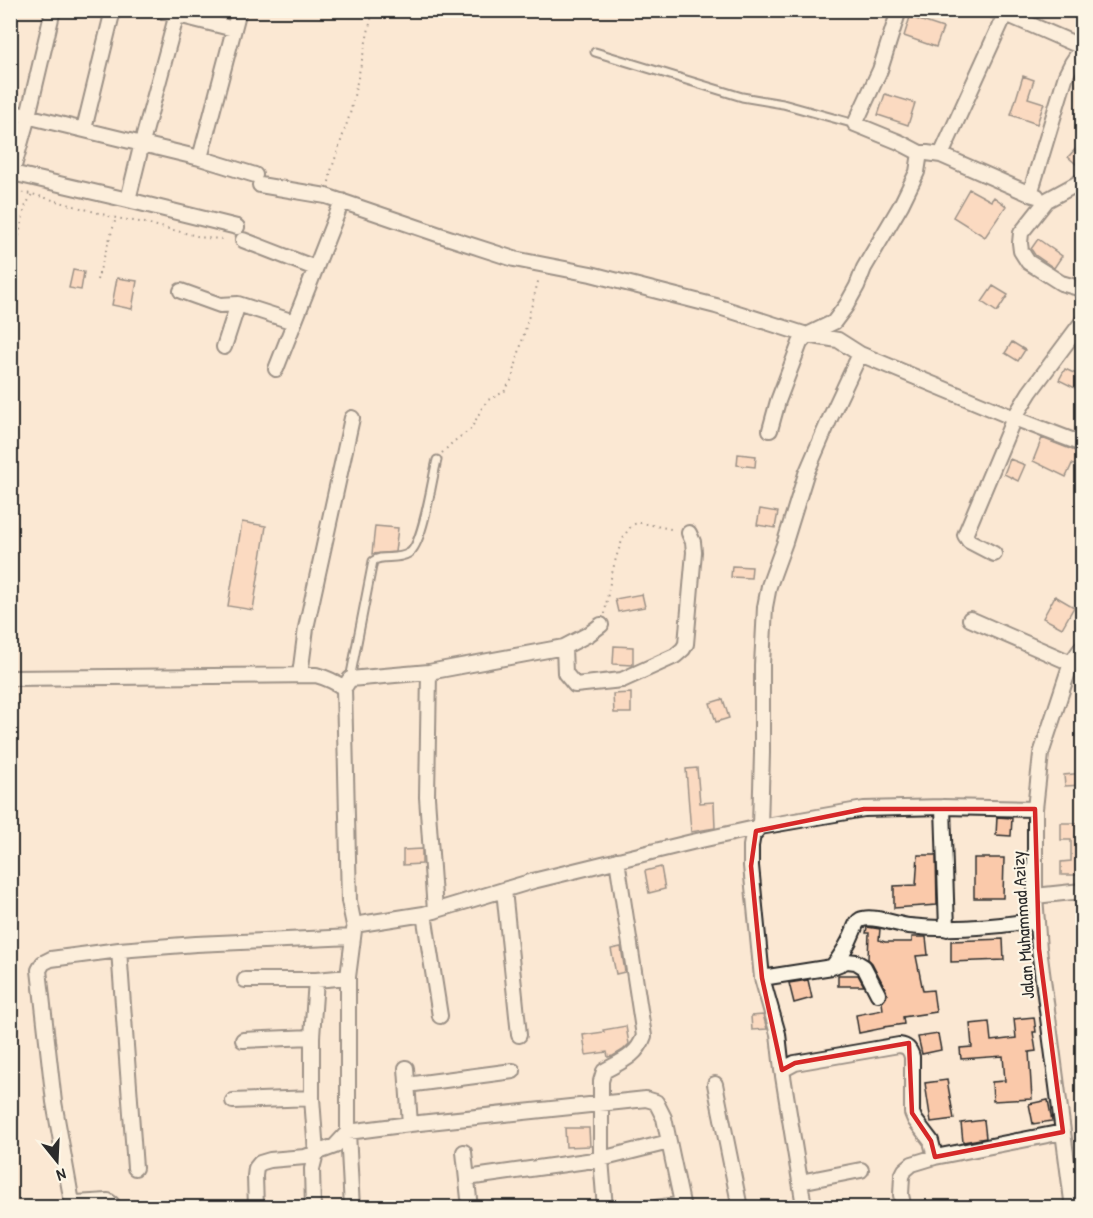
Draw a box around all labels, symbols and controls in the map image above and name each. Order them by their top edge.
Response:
street label: Jalan Muhammad Azizy [1005,850,1040,1000]
north arrow [27,1131,87,1191]
text: N [54,1163,69,1187]

